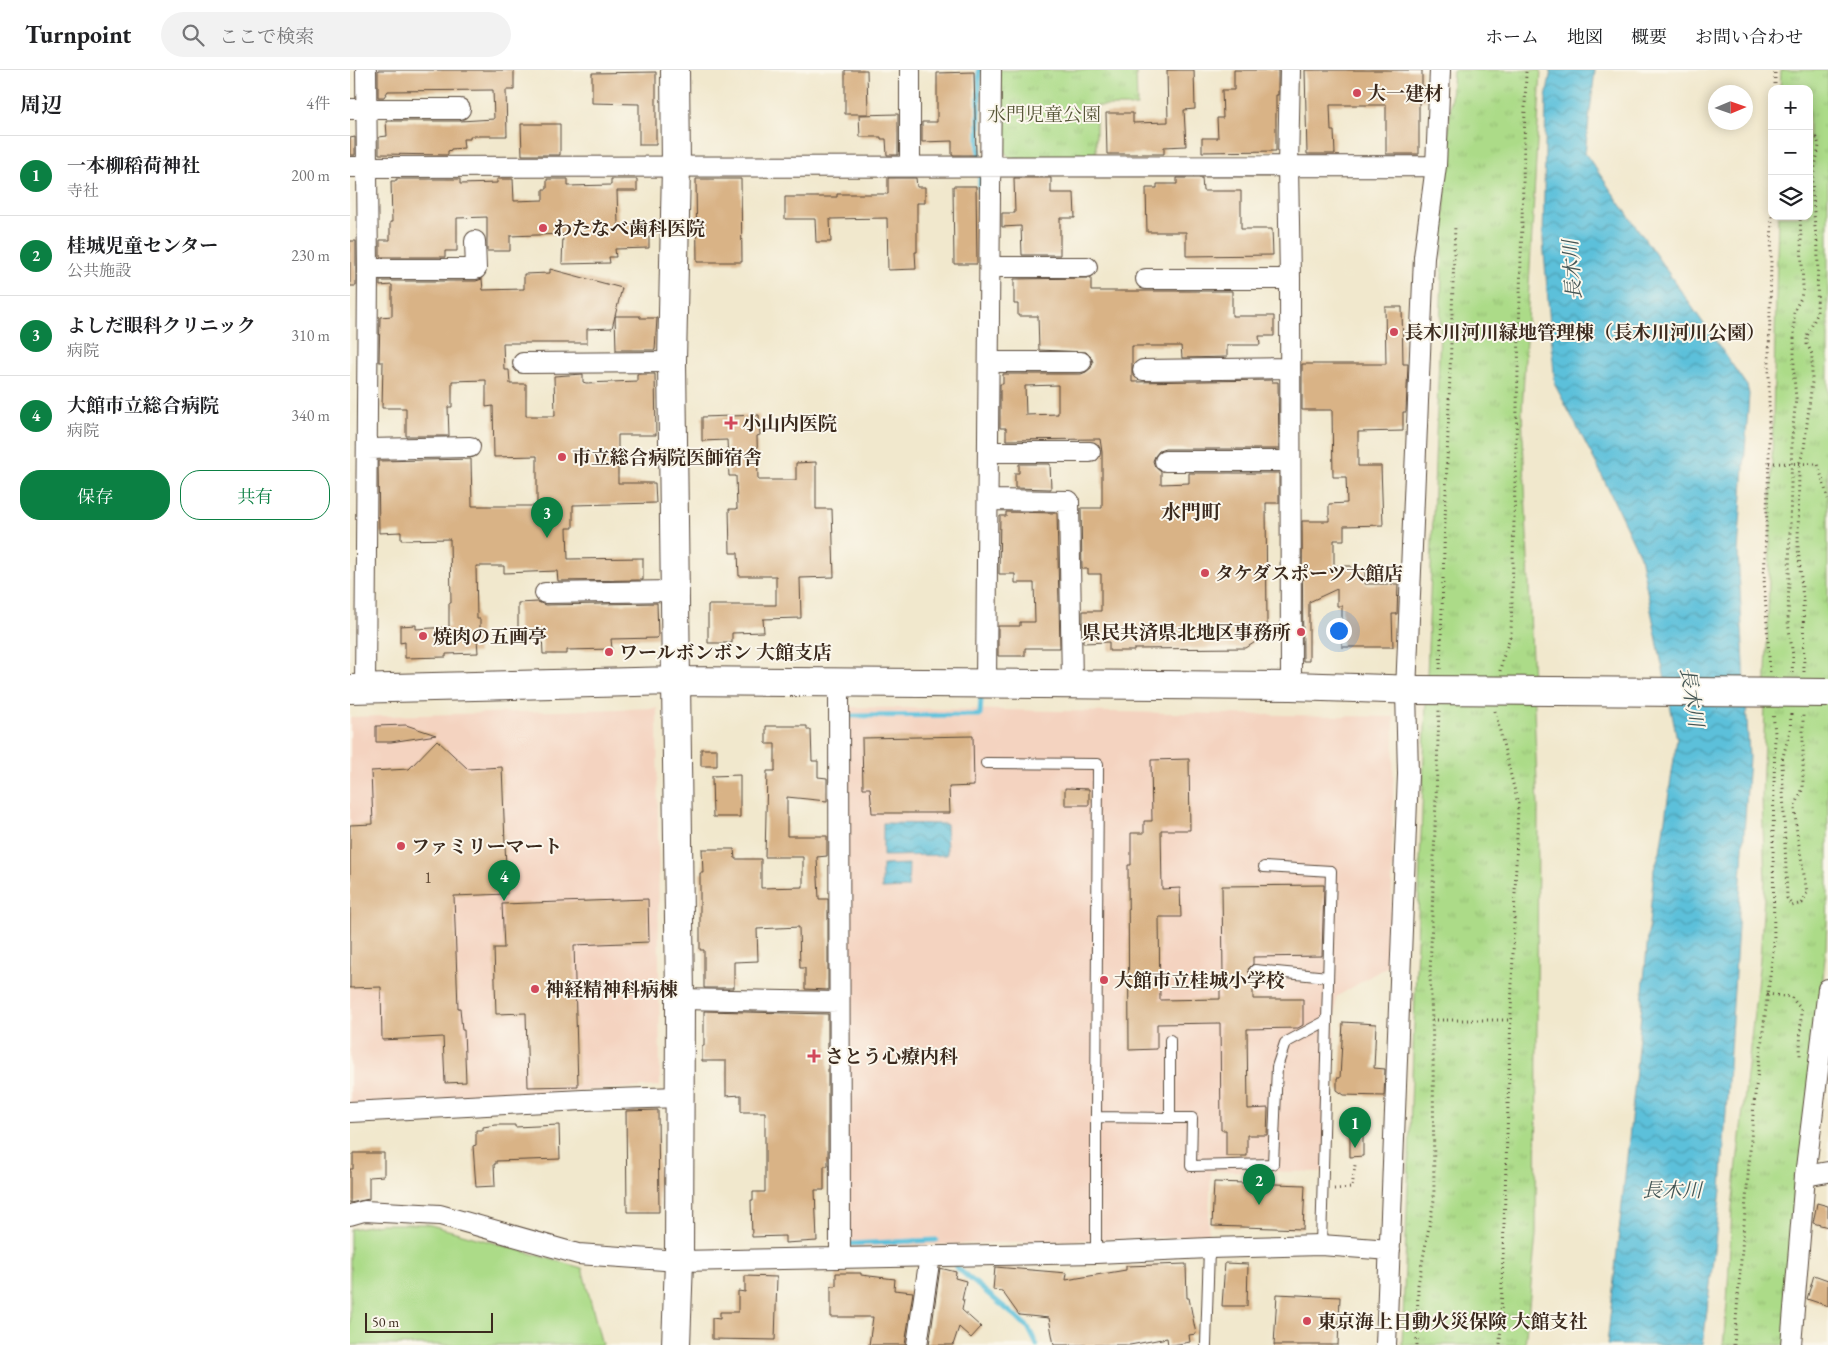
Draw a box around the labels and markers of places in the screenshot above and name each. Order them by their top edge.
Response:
place label: 大一建材 [1367,81,1443,106]
marker: 大一建材 [1351,87,1363,99]
place label: わたなべ歯科医院 [553,216,705,241]
marker: わたなべ歯科医院 [537,222,549,234]
place label: 長木川河川緑地管理棟（長木川河川公園） [1404,320,1765,345]
marker: 長木川河川緑地管理棟（長木川河川公園） [1388,326,1400,338]
place label: 小山内医院 [742,411,837,436]
marker: 小山内医院 [724,416,738,430]
place label: 市立総合病院医師宿舎 [572,445,762,470]
marker: 市立総合病院医師宿舎 [556,451,568,463]
pin: 3 [531,497,563,538]
place label: タケダスポーツ大館店 [1215,561,1403,586]
marker: タケダスポーツ大館店 [1199,567,1211,579]
place label: 県民共済県北地区事務所 [1082,620,1291,645]
place label: 焼肉の五画亭 [433,624,547,649]
marker: 県民共済県北地区事務所 [1295,626,1307,638]
marker: 焼肉の五画亭 [417,630,429,642]
place label: ワールボンボン 大館支店 [619,640,832,665]
marker: ワールボンボン 大館支店 [603,646,615,658]
place label: ファミリーマート [411,834,563,859]
marker: ファミリーマート [395,840,407,852]
pin: 4 [488,860,520,901]
place label: 大館市立桂城小学校 [1114,968,1285,993]
marker: 大館市立桂城小学校 [1098,974,1110,986]
place label: 神経精神科病棟 [545,977,678,1002]
marker: 神経精神科病棟 [529,983,541,995]
place label: さとう心療内科 [825,1044,958,1069]
marker: さとう心療内科 [807,1049,821,1063]
pin: 1 [1339,1107,1371,1148]
pin: 2 [1243,1164,1275,1205]
place label: 東京海上日動火災保険 大館支社 [1317,1309,1588,1334]
marker: 東京海上日動火災保険 大館支社 [1301,1315,1313,1327]

